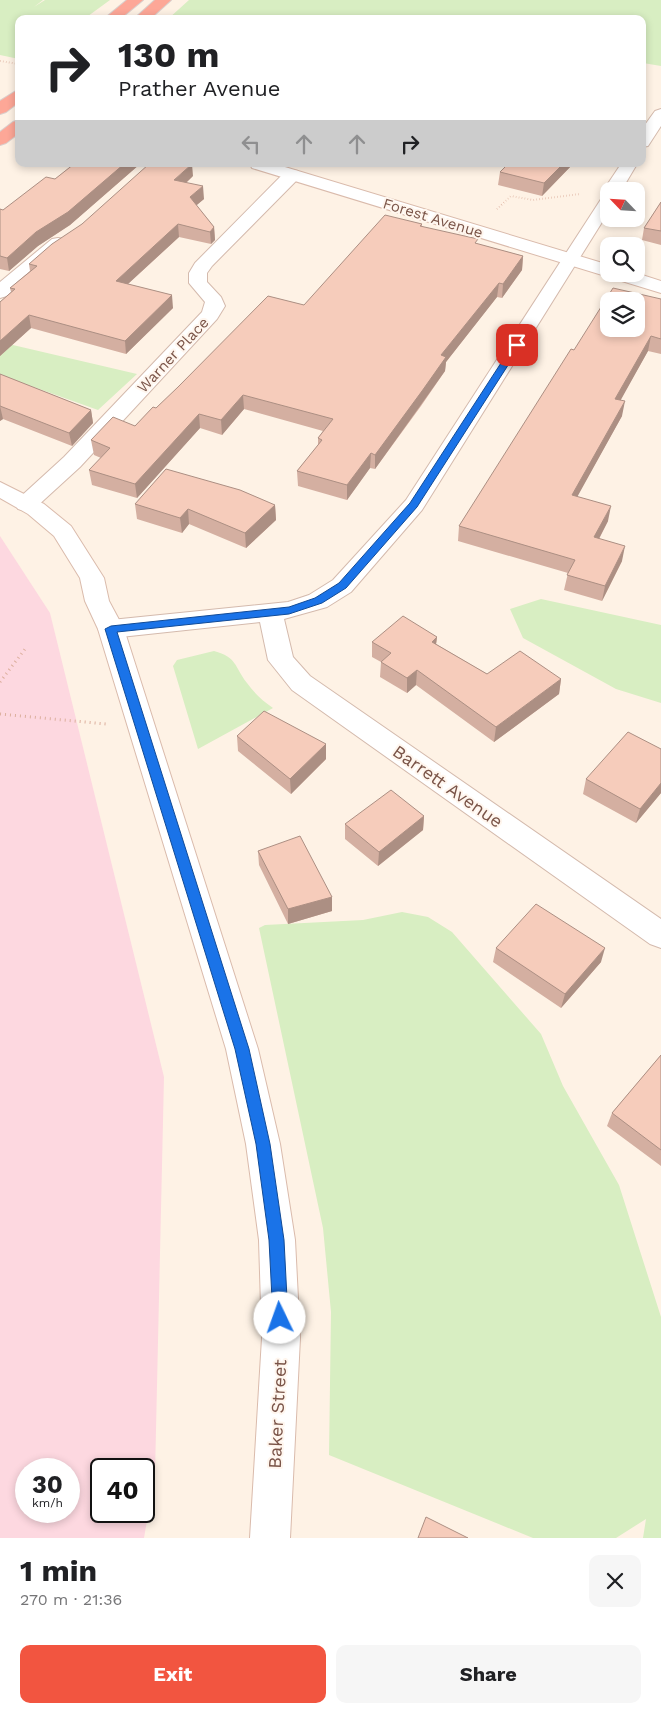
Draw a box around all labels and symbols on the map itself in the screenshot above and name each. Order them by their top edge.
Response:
north arrow [600,182,645,228]
street label: Forest Avenue [381,194,485,242]
street label: Warner Place [133,314,213,396]
pin [496,324,538,366]
street label: Barrett Avenue [389,740,507,832]
position arrow [253,1291,305,1343]
street label: Baker Street [264,1358,290,1469]
speed limit sign: 40 [90,1458,155,1523]

